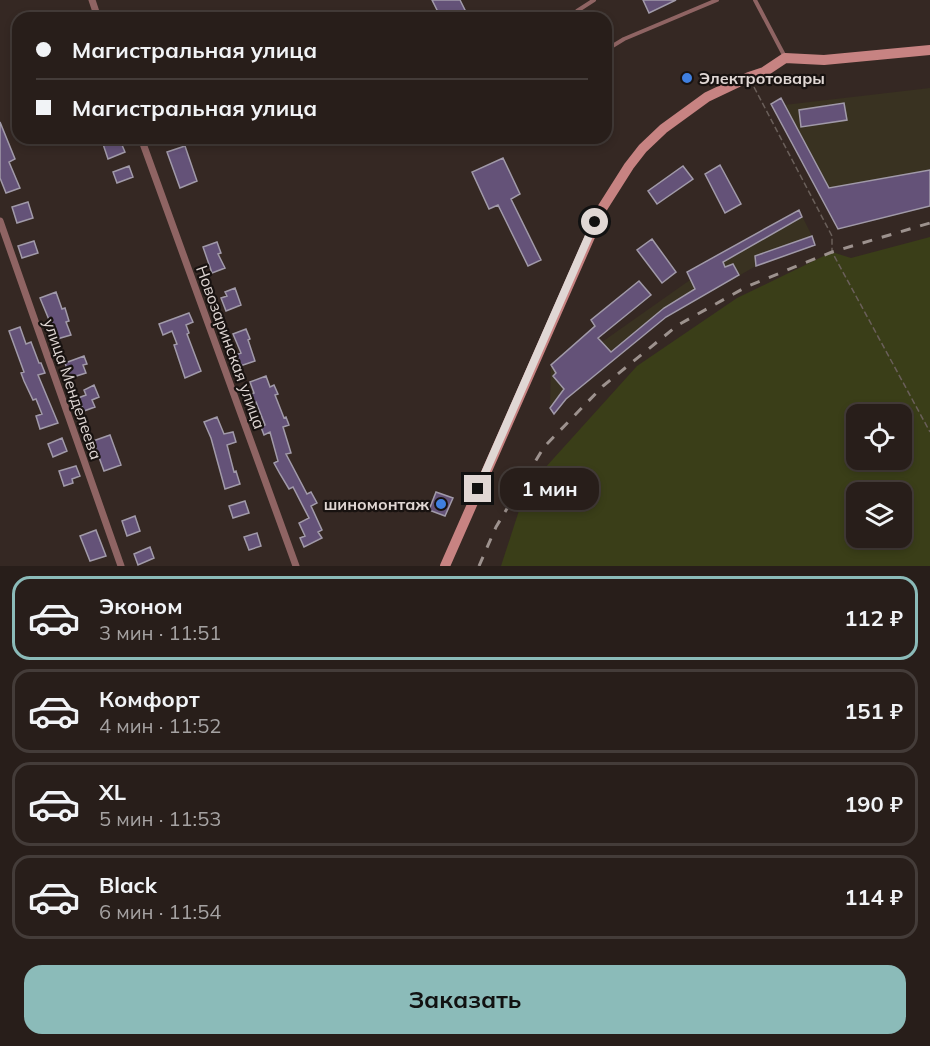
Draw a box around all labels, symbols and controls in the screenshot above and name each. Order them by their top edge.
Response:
text: Магистральная улица [72,36,317,64]
place label: Электротовары [699,68,825,88]
marker: Электротовары [680,71,694,85]
text: Магистральная улица [72,94,317,122]
route start [581,208,608,235]
street label: Новозаринская улица [192,263,270,431]
street label: улица Менделеева [40,316,106,462]
map controls [846,404,912,548]
button: locate [846,404,912,470]
callout: 1 мин [499,468,598,510]
route end [464,475,491,502]
text: 1 мин [521,476,578,501]
button: layers [846,482,912,548]
place label: шиномонтаж [324,494,429,514]
marker: шиномонтаж [434,497,448,511]
icon: car [27,591,81,645]
text: Эконом [99,592,183,620]
text: 112 ₽ [844,604,903,632]
text: 3 мин · 11:51 [99,620,221,645]
icon: car [27,684,81,738]
text: Комфорт [99,685,200,713]
text: 151 ₽ [844,697,903,725]
text: 4 мин · 11:52 [99,713,221,738]
icon: car [27,777,81,831]
text: XL [99,778,126,806]
text: 190 ₽ [844,790,903,818]
text: 5 мин · 11:53 [99,806,221,831]
icon: car [27,870,81,924]
text: Black [99,871,157,899]
text: 114 ₽ [844,883,903,911]
text: 6 мин · 11:54 [99,899,221,924]
button: Заказать [24,965,906,1034]

